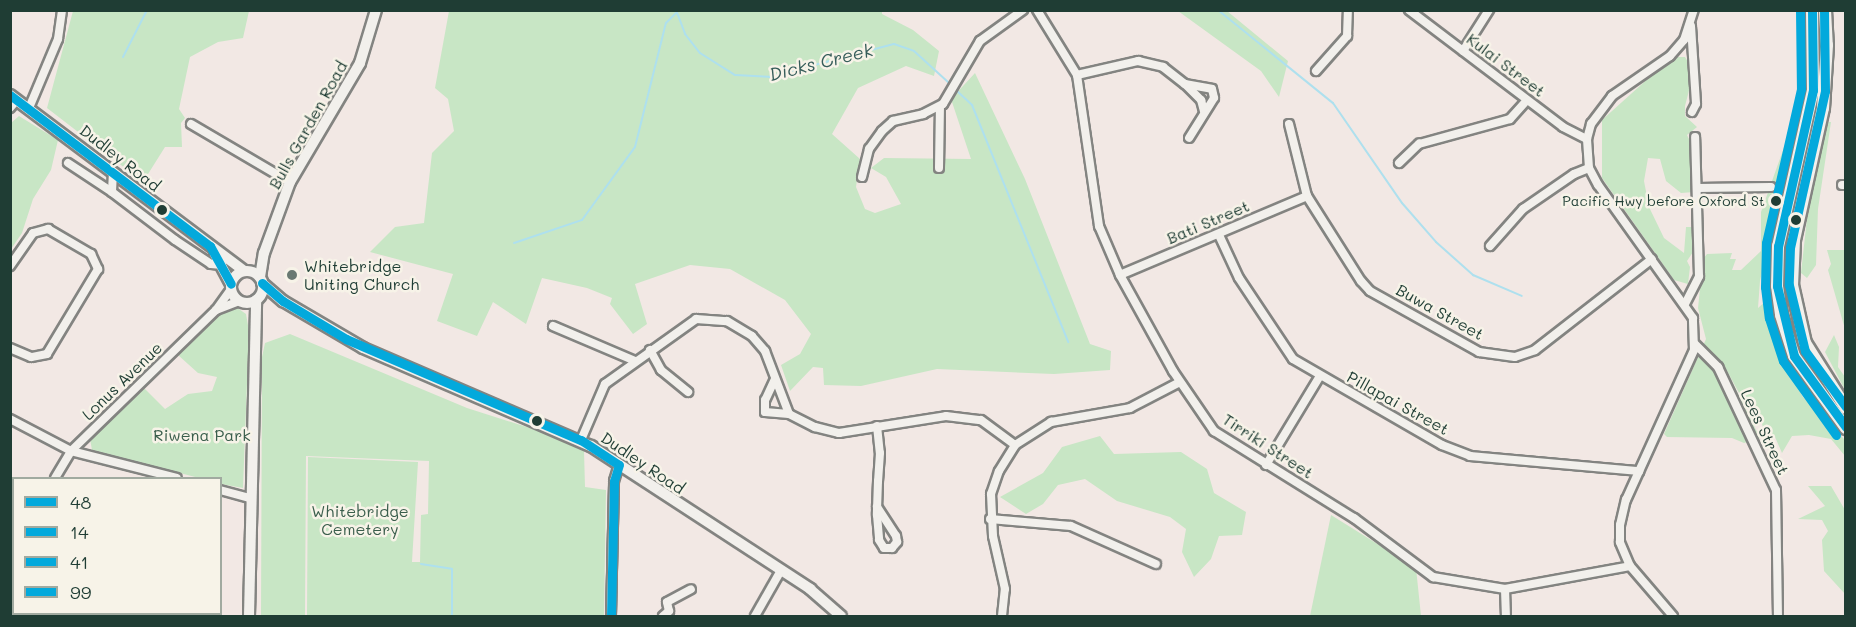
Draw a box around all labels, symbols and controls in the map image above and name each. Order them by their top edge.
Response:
street label: Kulai Street [1463,29,1549,101]
water label: Dicks Creek [767,39,875,85]
street label: Bulls Garden Road [265,58,351,192]
street label: Dudley Road [76,121,164,195]
place label: Pacific Hwy before Oxford St [1562,193,1765,209]
marker: Pacific Hwy before Oxford St [1770,195,1782,207]
street label: Bati Street [1164,196,1252,248]
unlabelled marker [156,204,168,216]
unlabelled marker [1790,214,1802,226]
place label: Whitebridge Uniting Church [304,256,419,294]
marker: Whitebridge Uniting Church [285,268,299,282]
street label: Buwa Street [1393,280,1487,344]
street label: Lonus Avenue [78,338,166,424]
street label: Pillapai Street [1344,367,1452,439]
street label: Lees Street [1737,386,1793,478]
street label: Tirriki Street [1219,410,1317,482]
unlabelled marker [531,415,543,427]
park label: Riwena Park [153,425,251,445]
street label: Dudley Road [597,428,689,498]
legend [12,477,222,615]
text: 48 [70,490,91,514]
park label: Whitebridge Cemetery [311,501,409,539]
text: 14 [70,520,89,544]
text: 41 [70,550,89,574]
text: 99 [70,580,91,604]

